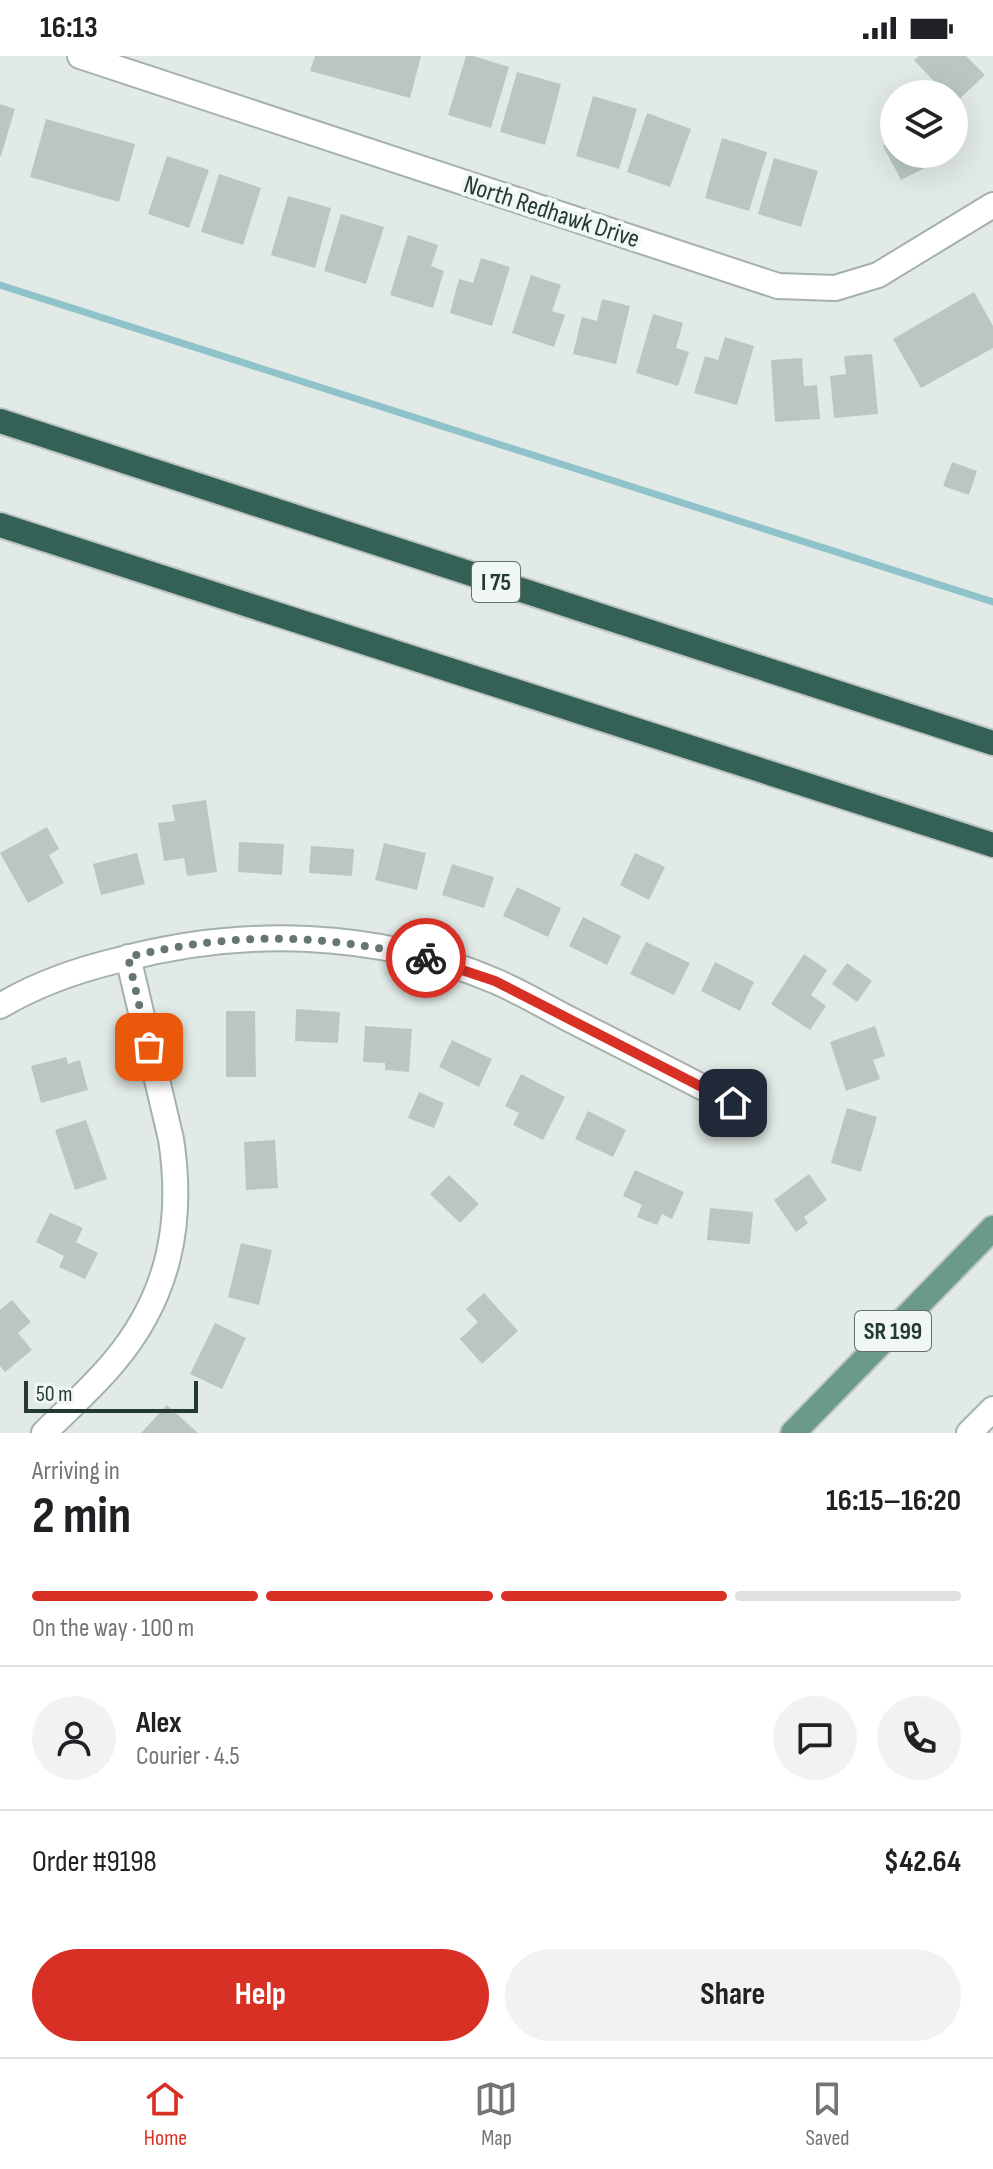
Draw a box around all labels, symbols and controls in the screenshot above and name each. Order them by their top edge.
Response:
text: 16:13 [40,10,98,46]
map controls [880,80,968,168]
button: layers [880,80,968,168]
street label: North Redhawk Drive [460,169,643,255]
road number: I 75 [472,562,520,602]
courier [386,918,466,998]
icon: bike [404,936,448,980]
pin [115,1013,183,1081]
icon: bag [127,1025,171,1069]
pin [699,1069,767,1137]
icon: home [711,1081,755,1125]
road number: SR 199 [855,1311,931,1351]
scale bar [24,1377,198,1413]
text: 50 m [36,1381,72,1408]
text: Arriving in [32,1456,120,1487]
text: 16:15–16:20 [826,1483,961,1519]
text: 2 min [32,1485,131,1548]
text: On the way · 100 m [32,1613,194,1644]
button: person [32,1696,116,1780]
button: chat [773,1696,857,1780]
button: phone [877,1696,961,1780]
text: Alex [136,1705,182,1741]
text: Courier · 4.5 [136,1741,240,1772]
text: Order #9198 [32,1844,157,1880]
text: $42.64 [884,1844,961,1880]
button: Help [32,1949,489,2041]
button: Share [505,1949,961,2041]
tab: Home [143,2077,187,2152]
tab: Map [474,2077,518,2152]
tab: Saved [805,2077,850,2152]

